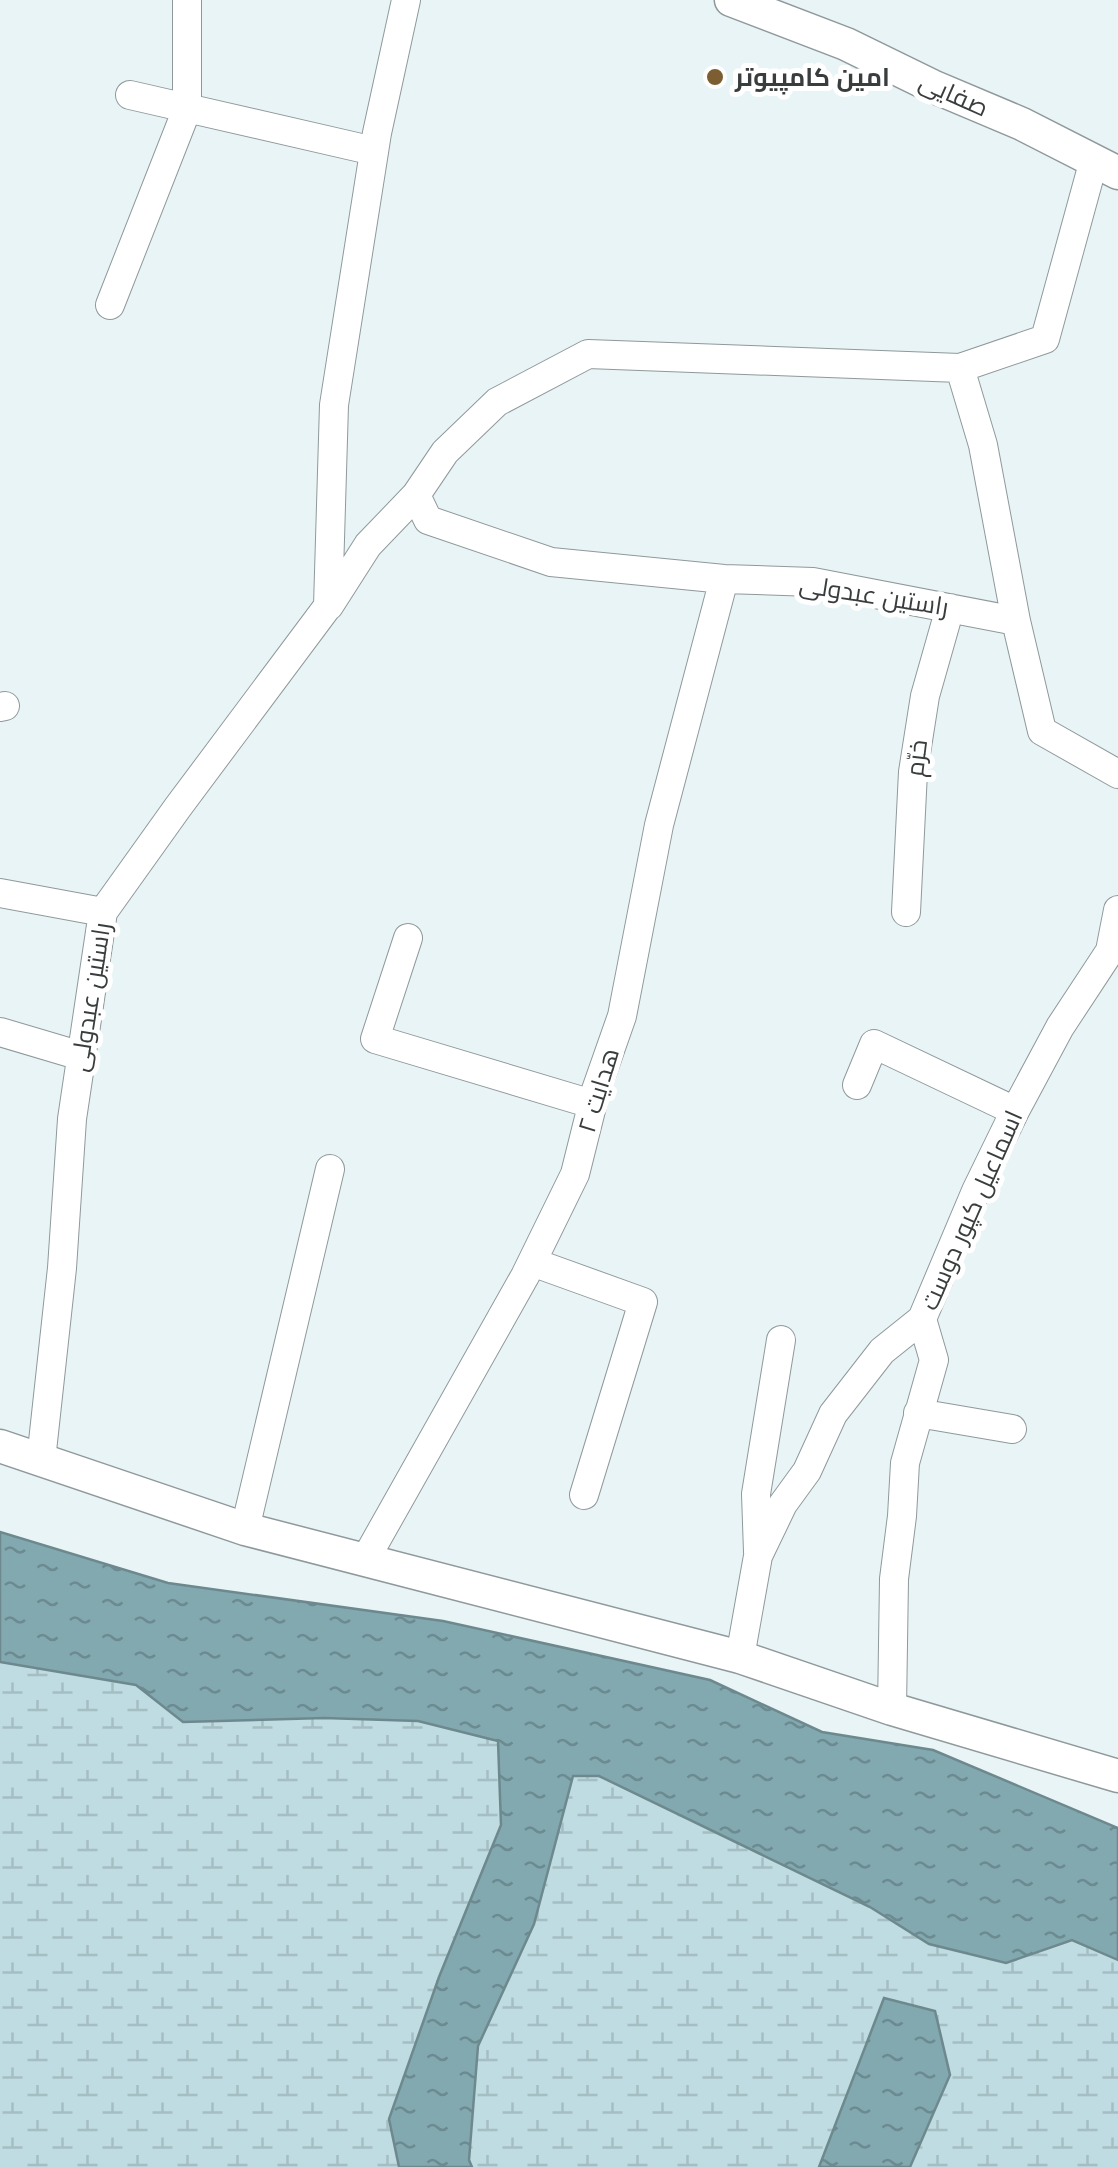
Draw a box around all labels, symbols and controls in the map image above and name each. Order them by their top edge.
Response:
place label: امین کامپیوتر [734,63,890,95]
marker: امین کامپیوتر [704,66,726,88]
street label: صفایی [914,66,993,123]
street label: راستین عبدولی [797,569,951,623]
street label: خرّم [900,738,936,779]
street label: راستین عبدولی [64,920,118,1074]
street label: هدایت ۲ [572,1044,626,1136]
street label: اسماعیل کپور دوست [914,1106,1029,1315]

